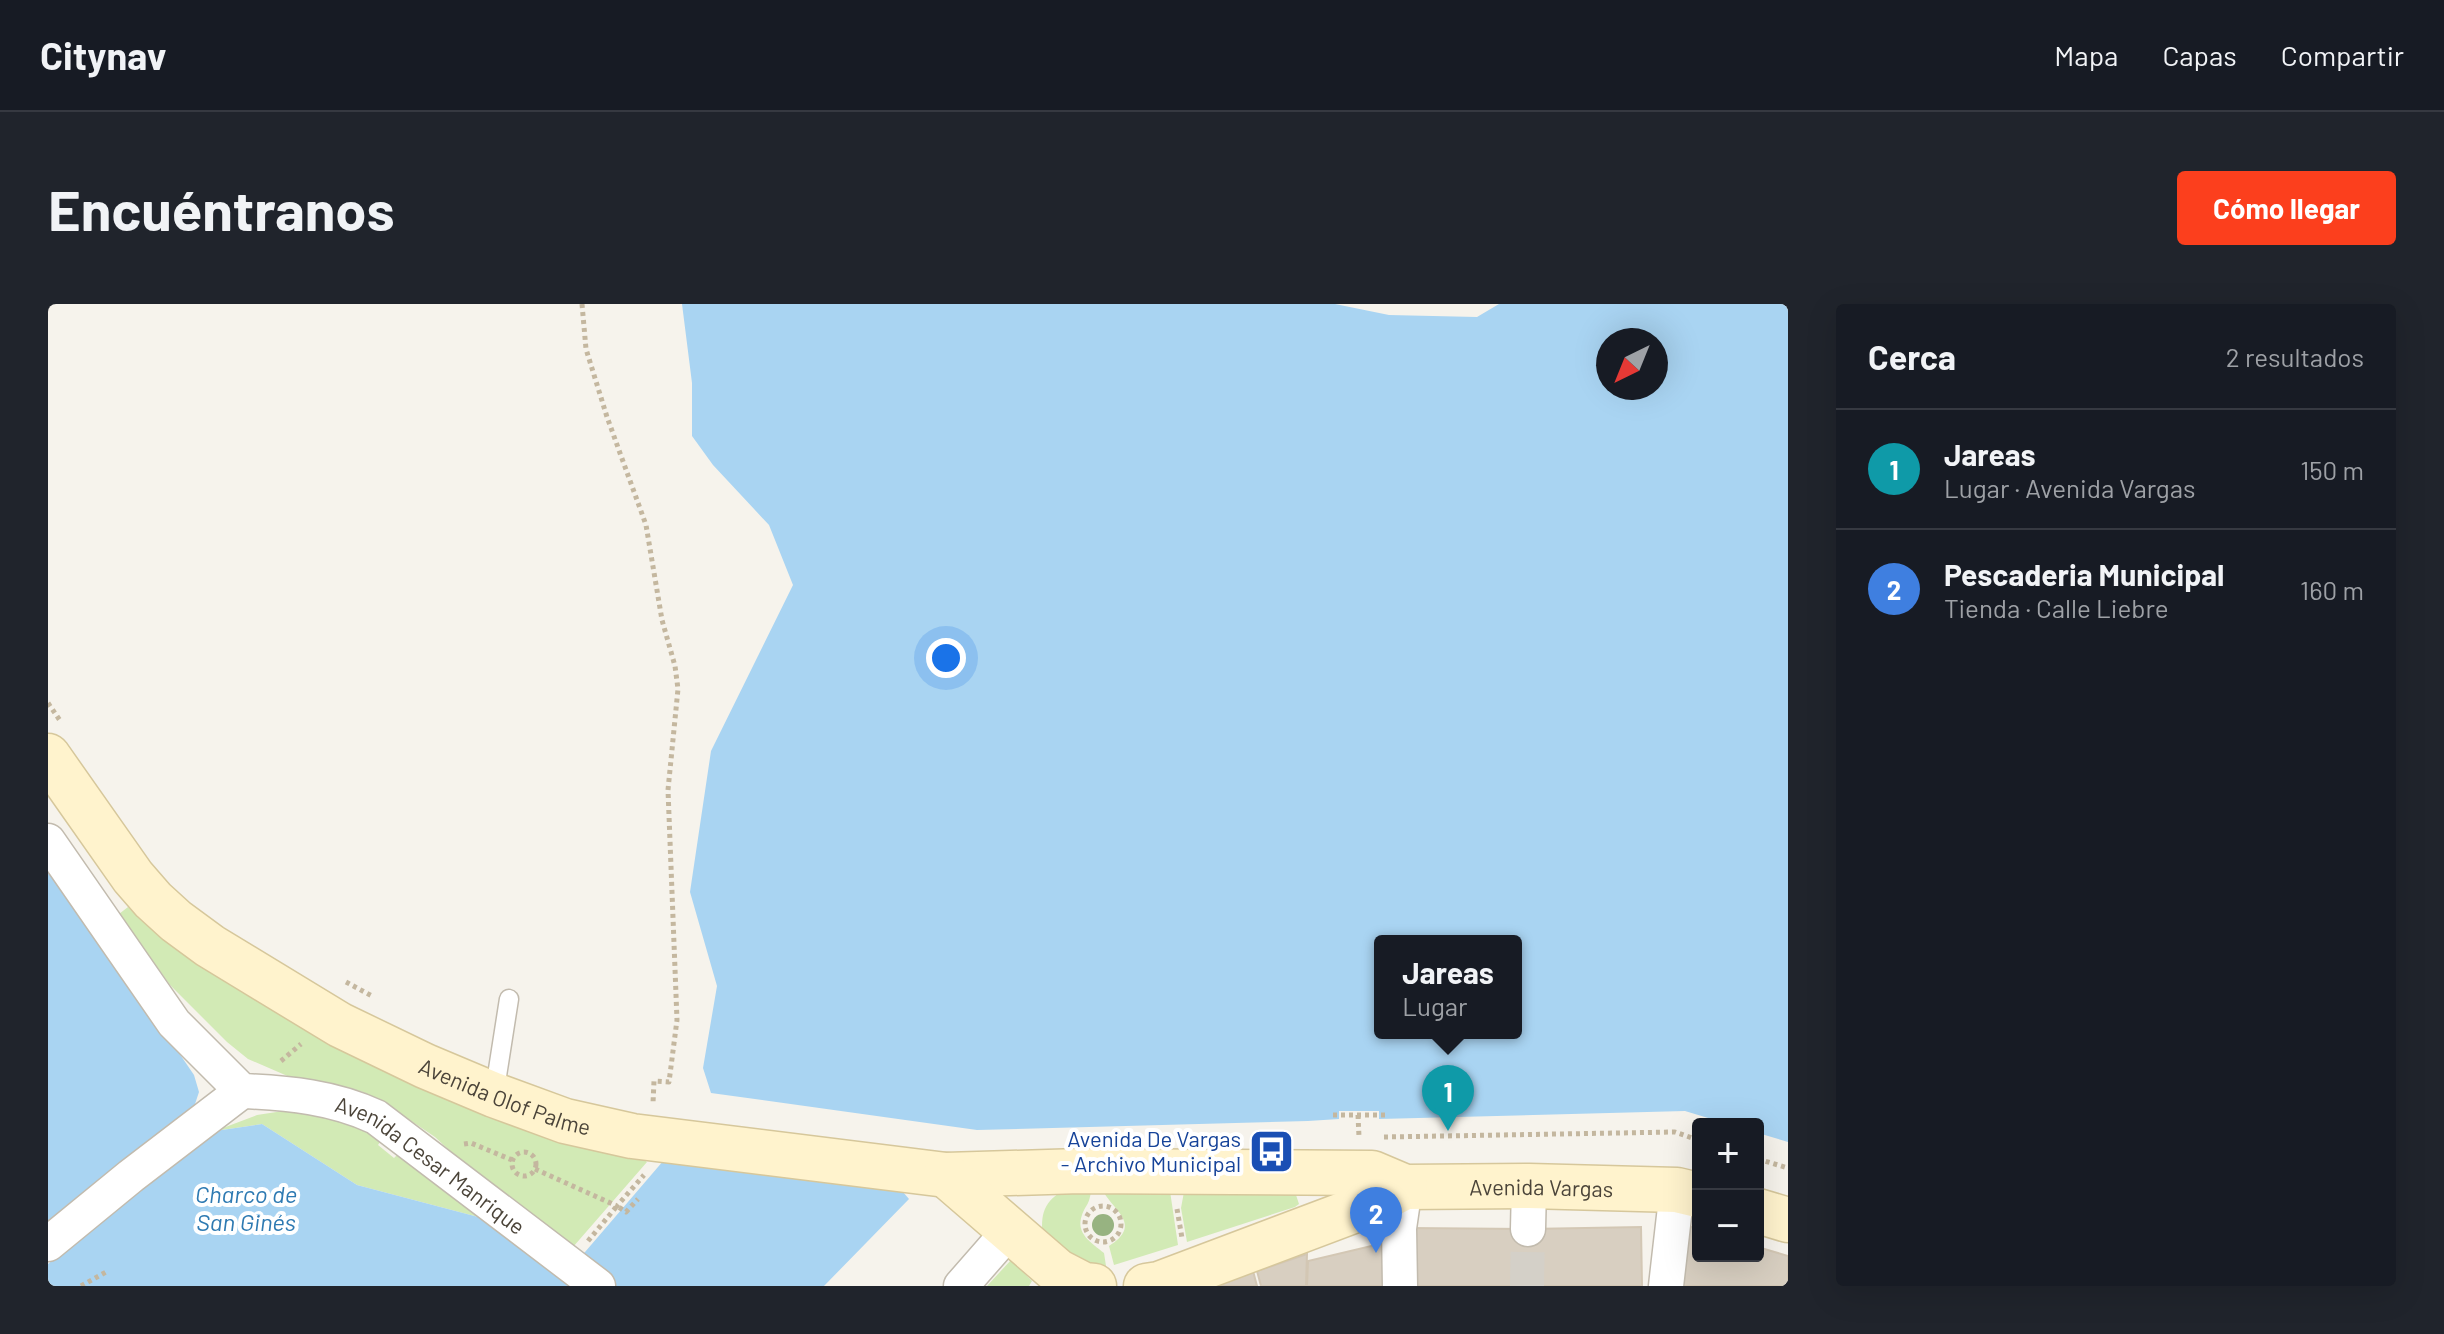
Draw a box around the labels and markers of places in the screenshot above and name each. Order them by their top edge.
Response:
pin: 1 [1422,1065,1474,1131]
place label: Avenida De Vargas - Archivo Municipal [1061,1125,1241,1176]
bus stop icon: Avenida De Vargas - Archivo Municipal [1248,1127,1296,1175]
pin: 2 [1350,1187,1402,1253]

